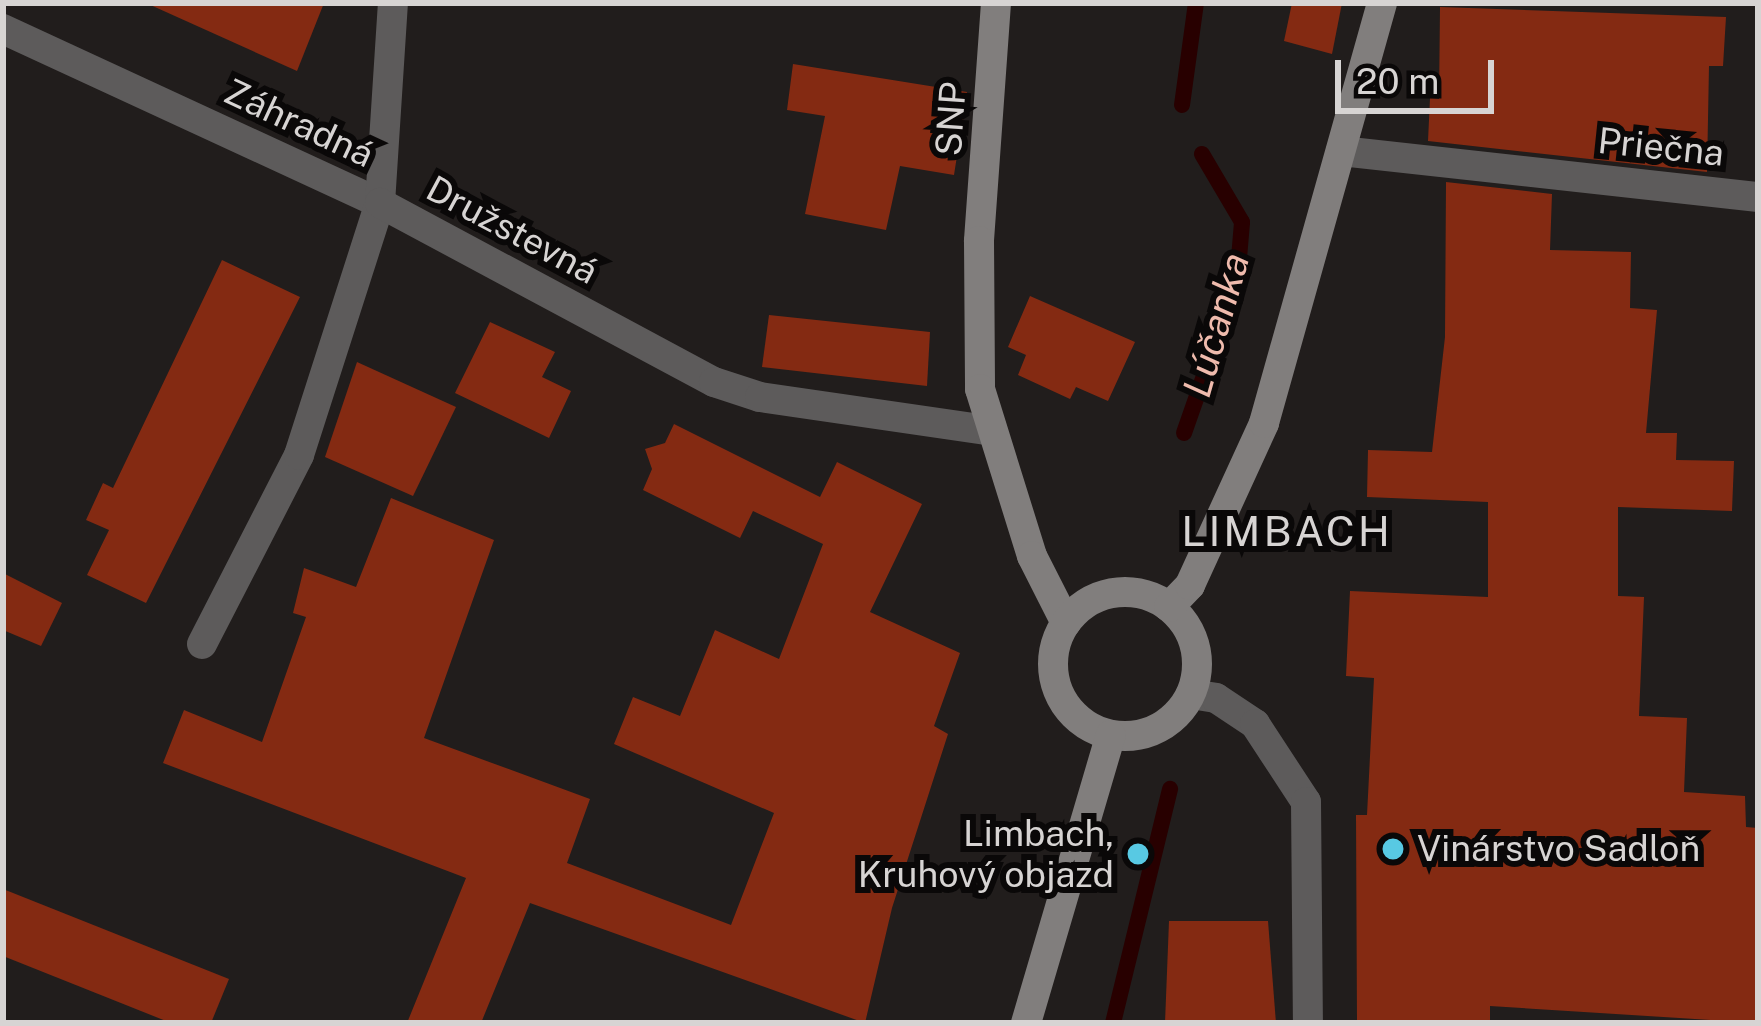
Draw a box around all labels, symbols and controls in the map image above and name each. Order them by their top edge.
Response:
scale bar [1341,36,1500,110]
text: 20 m [1356,60,1439,102]
street label: Záhradná [218,70,380,176]
street label: SNP [927,81,975,157]
street label: Priečna [1596,119,1726,175]
street label: Družstevná [419,167,605,293]
water label: Lúčanka [1173,248,1259,402]
district label: LIMBACH [1181,506,1393,556]
place label: Limbach, Kruhový objazd [857,811,1114,896]
place label: Vinárstvo Sadloň [1417,827,1700,871]
marker: Vinárstvo Sadloň [1380,836,1406,862]
marker: Limbach, Kruhový objazd [1125,841,1151,867]

